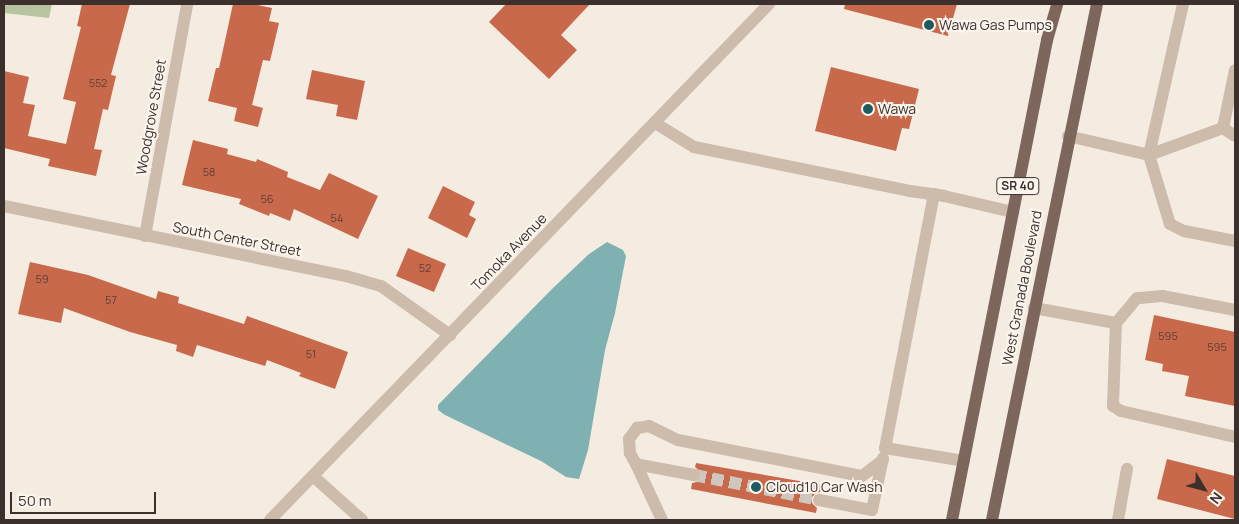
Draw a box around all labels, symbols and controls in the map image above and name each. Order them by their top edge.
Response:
place label: Wawa Gas Pumps [939,17,1052,33]
marker: Wawa Gas Pumps [923,19,935,31]
street label: Woodgrove Street [133,58,169,176]
house number: 552 [89,76,107,90]
place label: Wawa [878,101,916,117]
marker: Wawa [862,103,874,115]
house number: 58 [203,165,215,179]
road number: SR 40 [996,177,1040,196]
house number: 56 [260,192,274,206]
street label: West Granada Boulevard [999,209,1045,367]
street label: Tomoka Avenue [468,210,550,294]
house number: 54 [331,211,343,225]
street label: South Center Street [171,218,303,260]
house number: 52 [419,261,431,275]
house number: 59 [35,272,49,286]
house number: 57 [105,293,117,307]
house number: 595 [1158,329,1178,343]
house number: 595 [1207,340,1227,354]
house number: 51 [306,347,316,361]
north arrow [1179,464,1229,514]
place label: Cloud10 Car Wash [766,479,883,495]
marker: Cloud10 Car Wash [750,481,762,493]
scale bar [12,482,159,514]
text: N [1206,489,1227,508]
text: 50 m [18,490,52,511]

